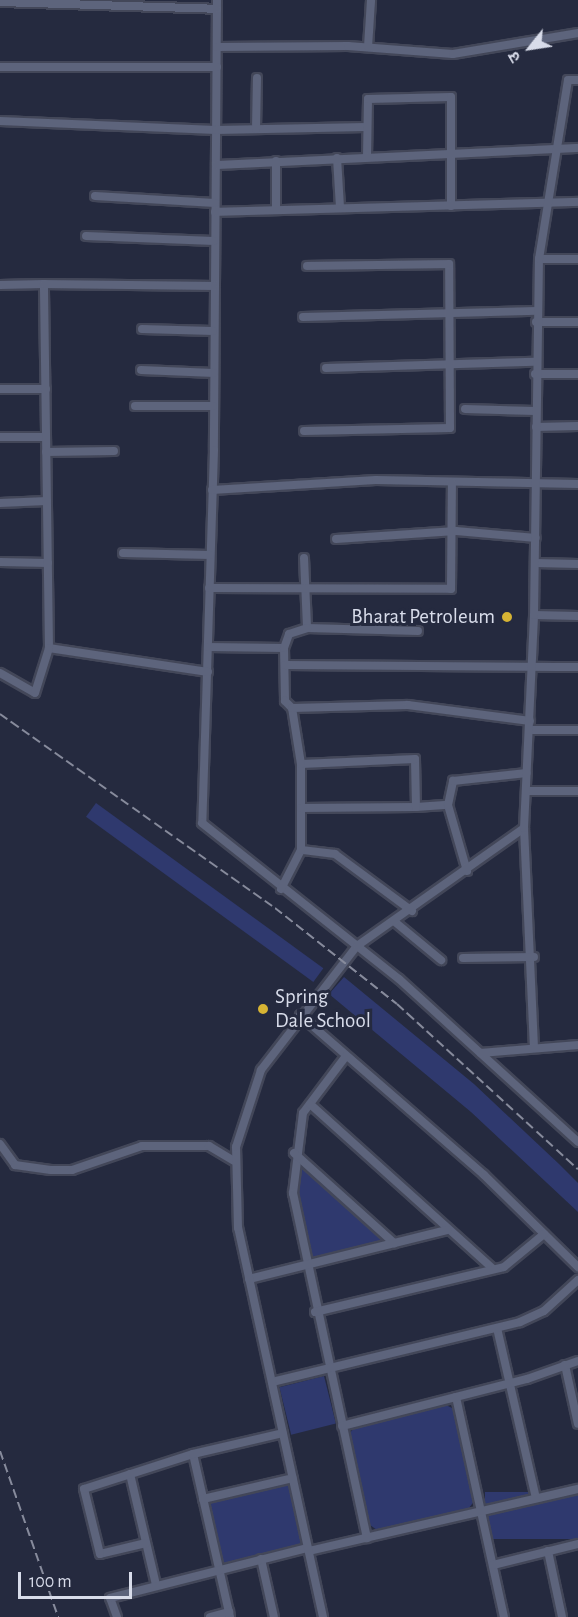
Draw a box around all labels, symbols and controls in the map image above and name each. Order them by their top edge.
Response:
north arrow [500,18,560,78]
text: उ [505,49,524,65]
place label: Bharat Petroleum [351,604,495,630]
marker: Bharat Petroleum [500,610,514,624]
place label: Spring Dale School [275,984,371,1034]
marker: Spring Dale School [256,1002,270,1016]
scale bar [21,1560,135,1598]
text: 100 m [29,1573,72,1591]

